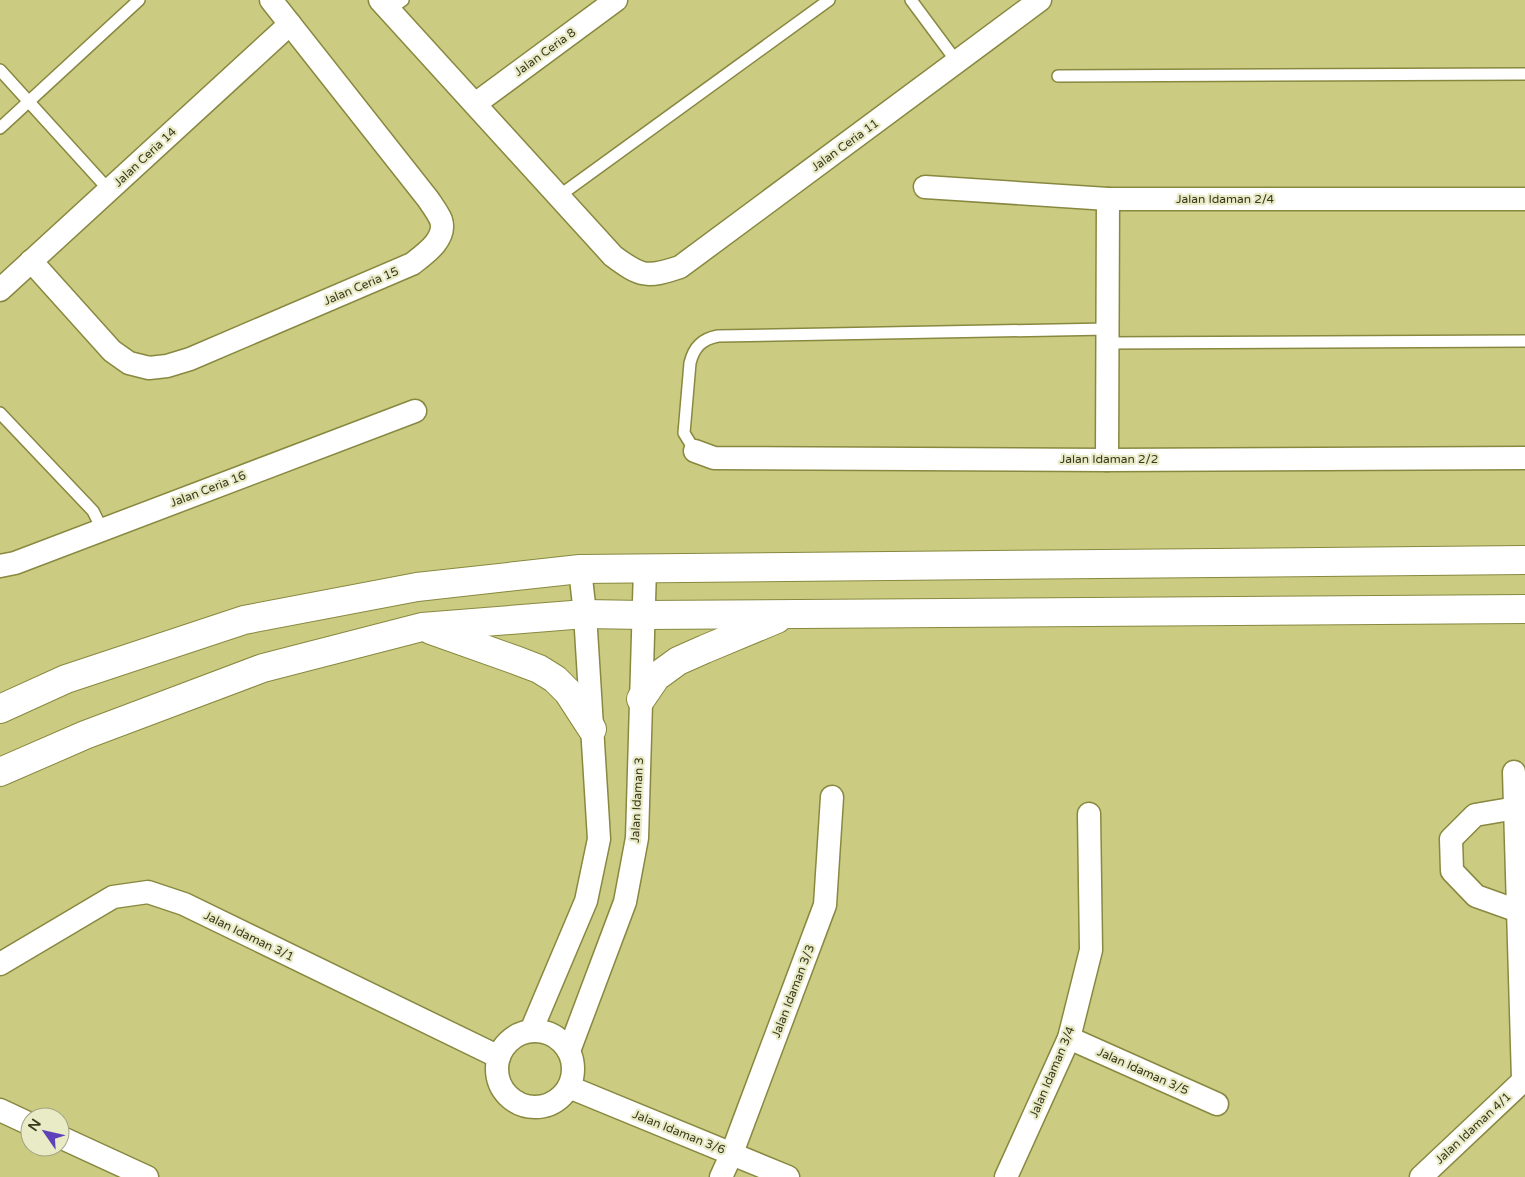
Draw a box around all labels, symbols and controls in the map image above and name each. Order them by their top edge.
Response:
street label: Jalan Ceria 8 [512,25,578,79]
street label: Jalan Ceria 11 [809,116,881,174]
street label: Jalan Ceria 14 [111,124,179,189]
street label: Jalan Idaman 2/4 [1176,192,1274,206]
street label: Jalan Ceria 15 [321,264,401,308]
street label: Jalan Idaman 2/2 [1060,452,1158,466]
street label: Jalan Ceria 16 [168,468,248,510]
street label: Jalan Idaman 3 [628,757,646,843]
street label: Jalan Idaman 3/1 [202,908,296,964]
street label: Jalan Idaman 3/3 [769,942,817,1040]
street label: Jalan Idaman 3/4 [1026,1024,1078,1120]
street label: Jalan Idaman 3/5 [1095,1045,1191,1097]
street label: Jalan Idaman 4/1 [1432,1089,1514,1167]
north arrow [20,1107,70,1157]
street label: Jalan Idaman 3/6 [631,1107,727,1157]
text: N [24,1116,45,1134]

